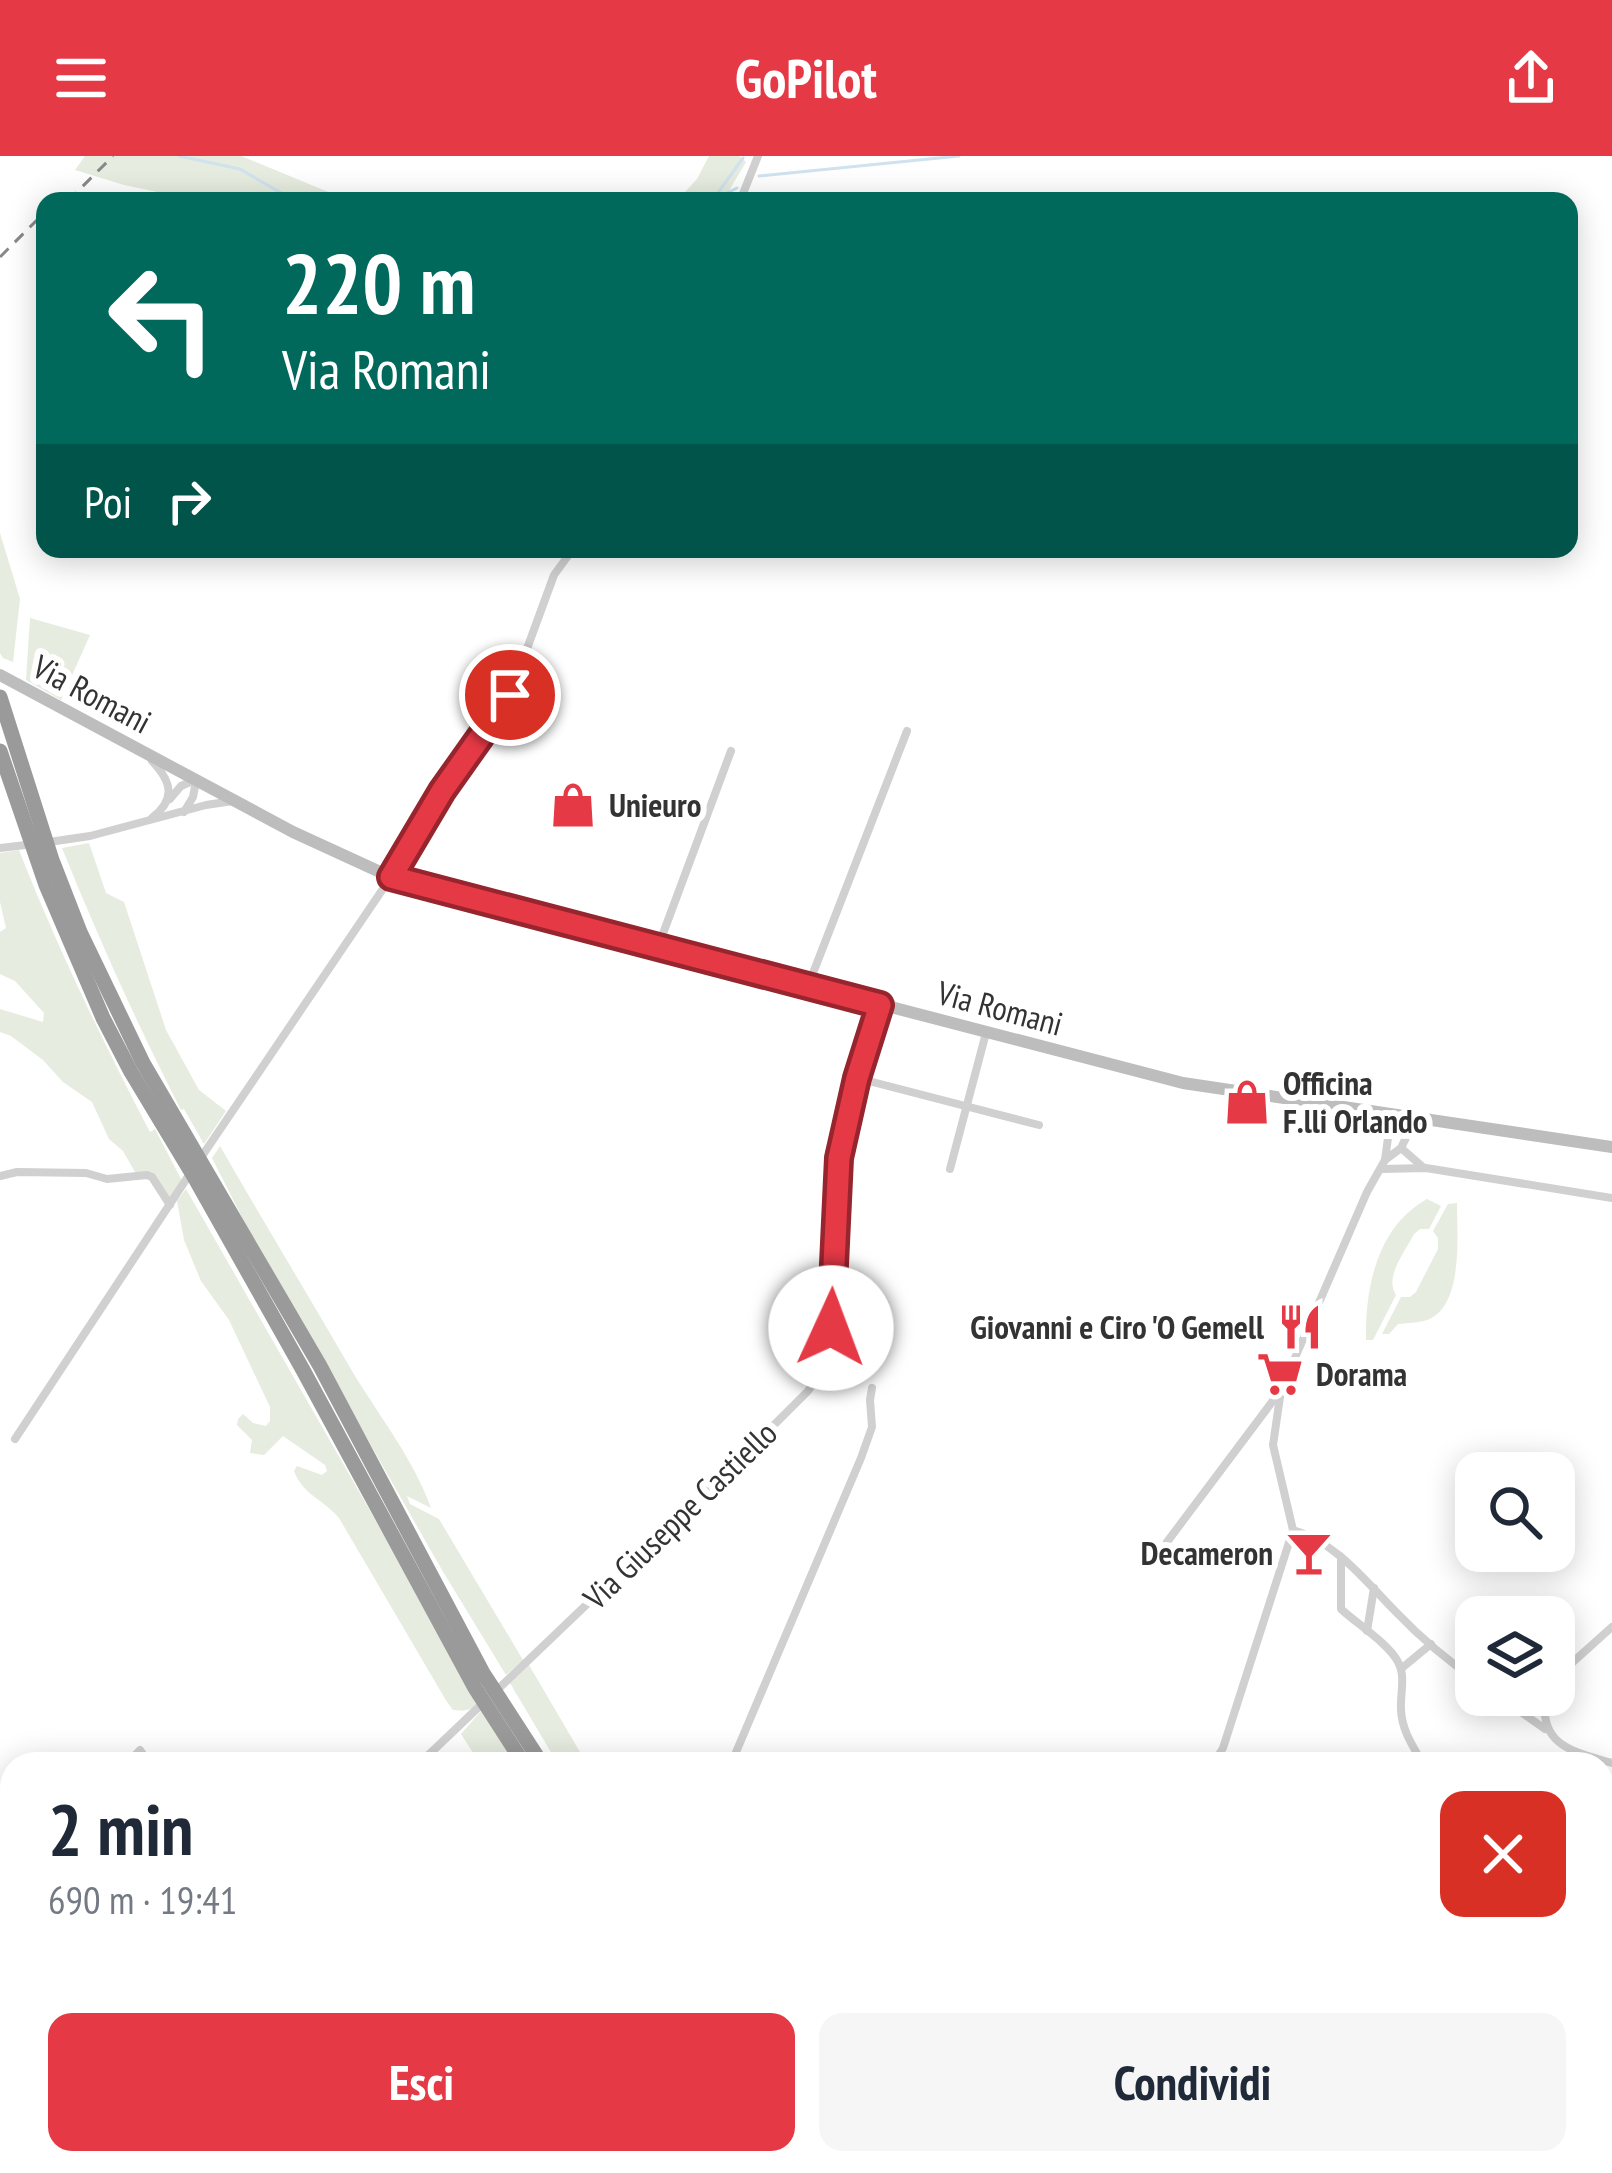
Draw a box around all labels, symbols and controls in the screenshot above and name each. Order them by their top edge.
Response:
text: GoPilot [735,43,877,113]
icon: menu [48,45,114,111]
icon: share [1498,45,1564,111]
text: 220 m [282,228,475,337]
icon: left [84,240,240,396]
text: Via Romani [282,334,491,404]
icon: right [156,468,222,534]
text: Poi [84,472,132,530]
street label: Via Romani [25,644,159,743]
pin [459,644,561,746]
icon: arrive [477,662,543,728]
shop icon: Unieuro [548,780,598,830]
place label: Unieuro [609,783,701,826]
street label: Via Romani [932,970,1067,1045]
place label: Officina F.lli Orlando [1283,1061,1427,1142]
shop icon: Officina F.lli Orlando [1222,1077,1272,1127]
position arrow [768,1265,894,1391]
restaurant icon: Giovanni e Ciro 'O Gemell [1275,1302,1325,1352]
place label: Giovanni e Ciro 'O Gemell [970,1305,1265,1348]
supermarket icon: Dorama [1255,1349,1305,1399]
place label: Dorama [1316,1352,1407,1395]
street label: Via Giuseppe Castiello [573,1411,786,1619]
map controls [1455,1452,1575,1716]
button: search [1455,1452,1575,1572]
bar icon: Decameron [1284,1528,1334,1578]
place label: Decameron [1141,1531,1273,1574]
button: layers [1455,1596,1575,1716]
text: 2 min [48,1782,193,1875]
button: close [1440,1791,1566,1917]
text: 690 m · 19:41 [48,1874,237,1925]
button: Esci [48,2013,795,2151]
button: Condividi [819,2013,1566,2151]

